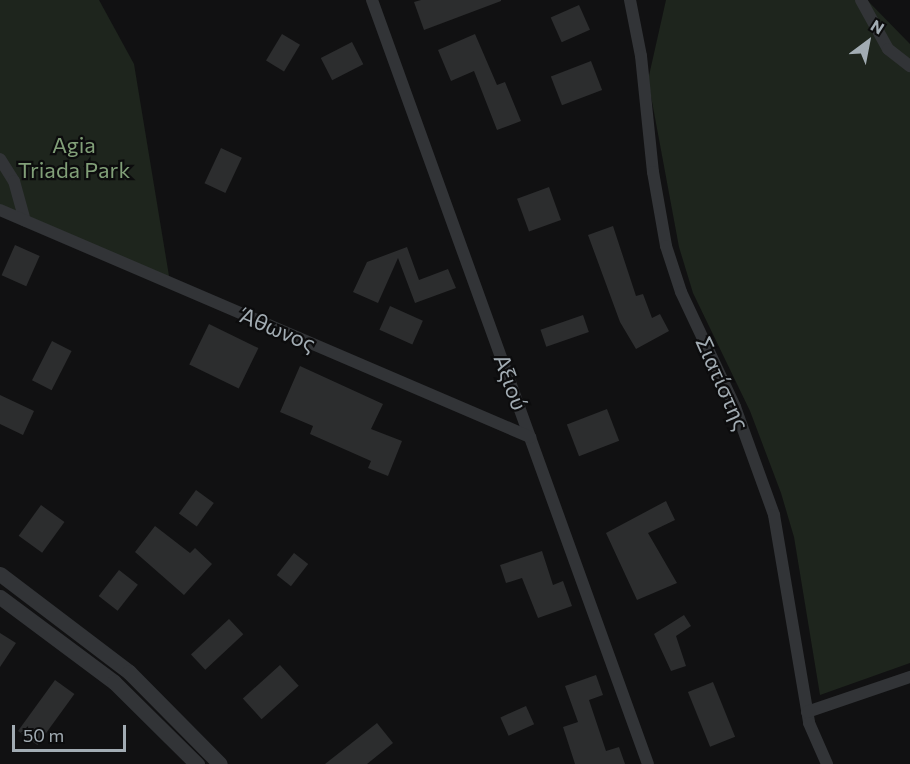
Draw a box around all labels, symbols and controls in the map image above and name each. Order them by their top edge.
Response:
north arrow [838,12,898,72]
text: N [868,15,888,38]
park label: Agia Triada Park [18,131,130,182]
street label: Άθωνος [236,301,320,357]
street label: Σιατίστης [691,332,755,434]
street label: Αξιού [489,350,533,414]
scale bar [15,713,129,751]
text: 50 m [23,724,64,746]

